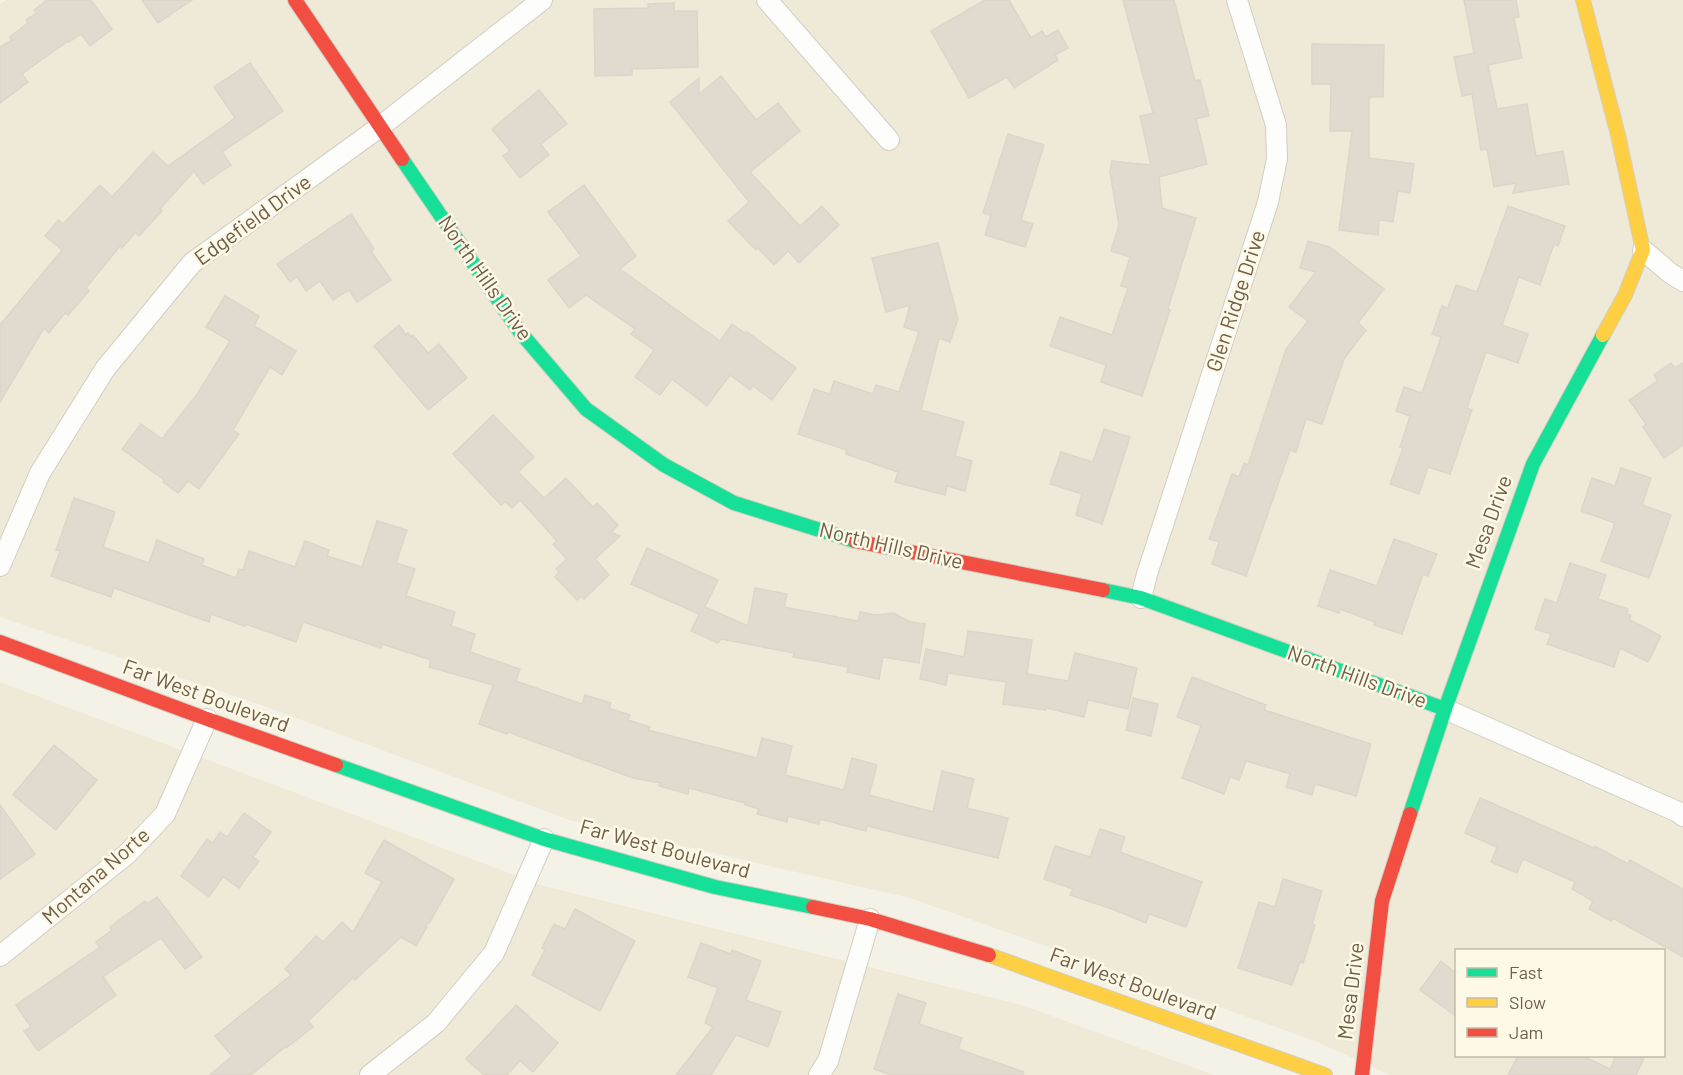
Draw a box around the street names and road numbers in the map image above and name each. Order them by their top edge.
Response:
street label: Edgefield Drive [189,168,315,269]
street label: North Hills Drive [434,210,539,344]
street label: Glen Ridge Drive [1200,227,1269,375]
street label: Mesa Drive [1459,471,1516,572]
street label: North Hills Drive [817,516,966,573]
street label: North Hills Drive [1284,639,1431,712]
street label: Far West Boulevard [120,653,293,736]
street label: Far West Boulevard [578,813,753,882]
street label: Montana Norte [36,821,154,928]
street label: Far West Boulevard [1047,941,1220,1024]
street label: Mesa Drive [1331,941,1368,1041]

